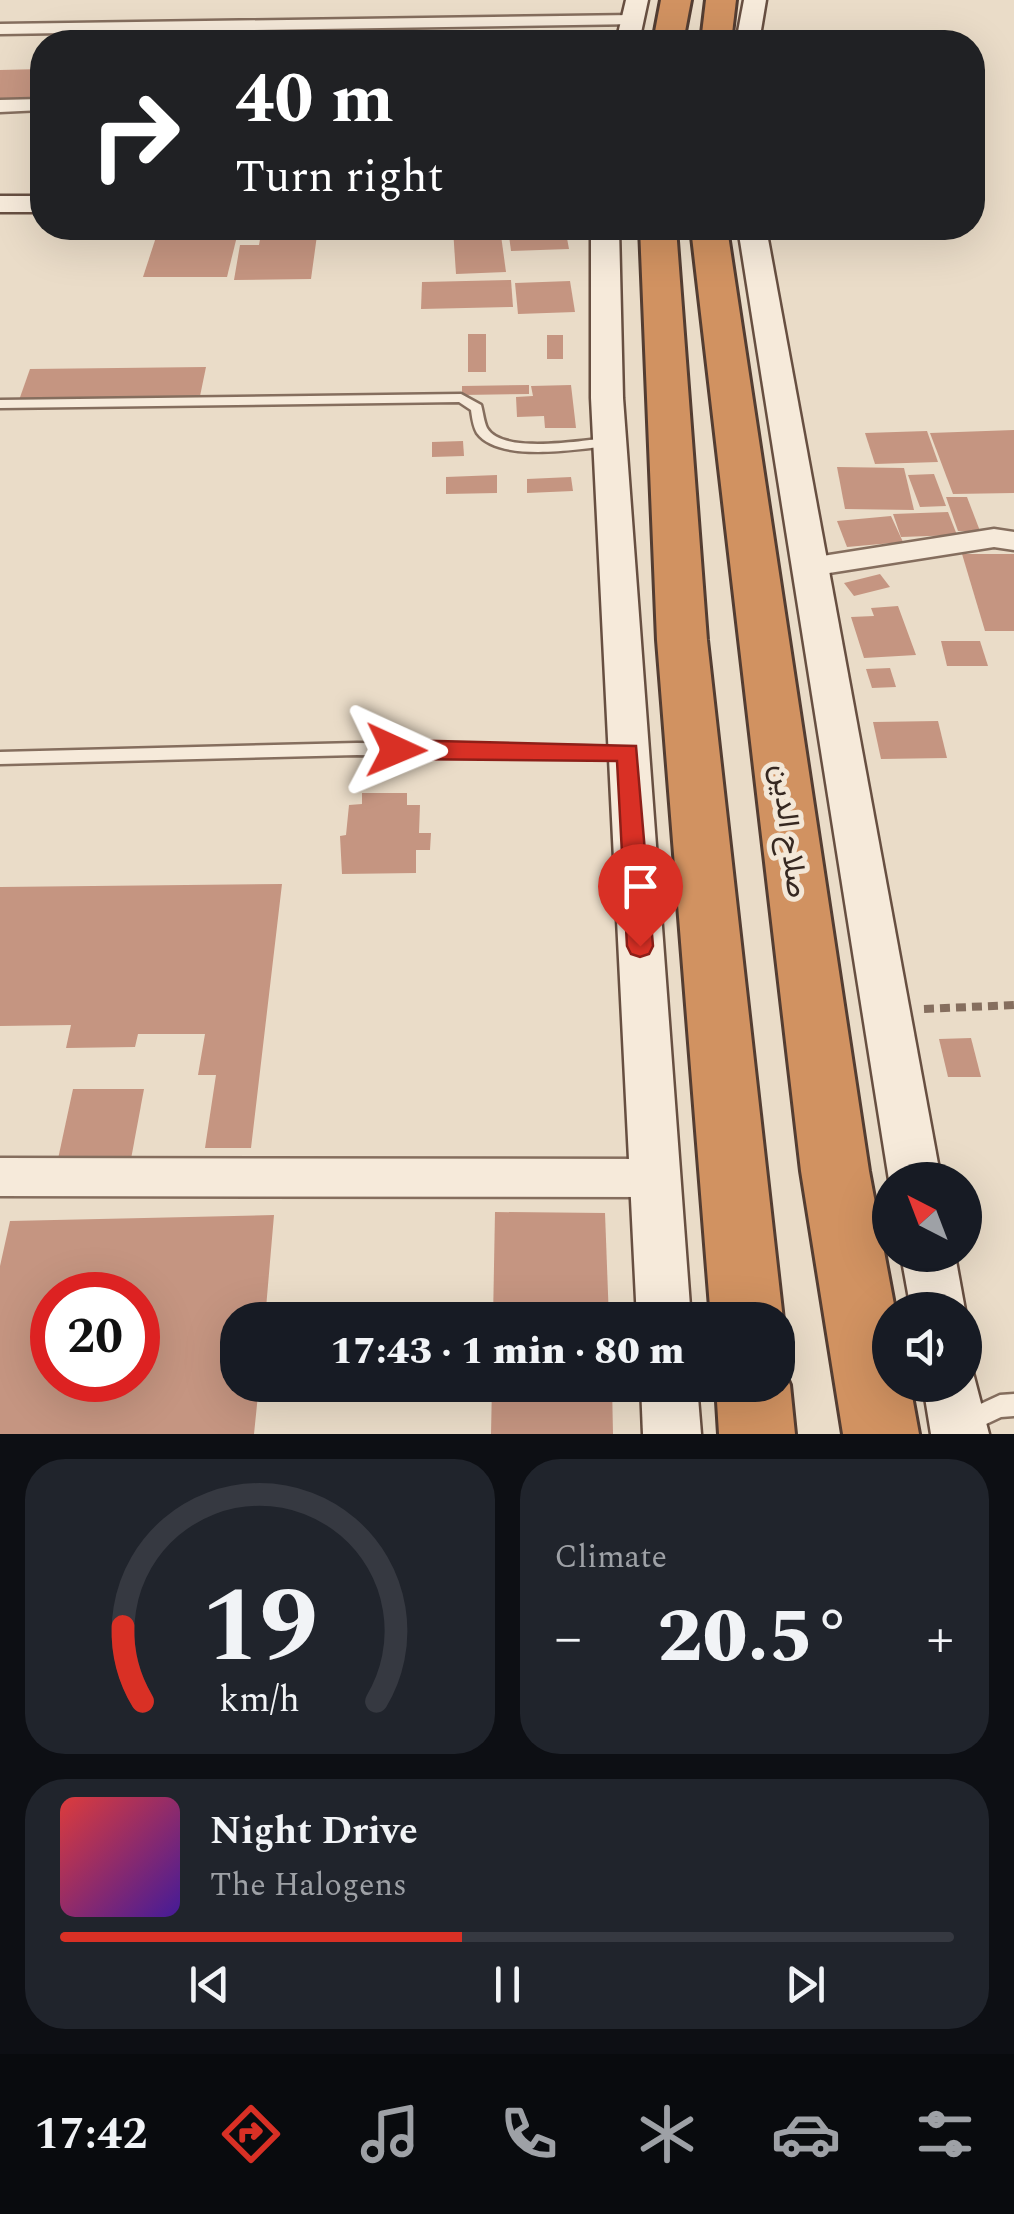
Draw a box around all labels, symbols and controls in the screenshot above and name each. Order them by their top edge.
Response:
text: 40 m [235,47,394,153]
icon: right [70,70,200,200]
text: Turn right [235,143,444,212]
position arrow [344,698,448,802]
street label: صلاح الدين [758,762,820,901]
pin [598,844,683,947]
icon: arrive [613,859,668,914]
north arrow [872,1162,982,1272]
map controls [872,1162,982,1402]
speed limit sign: 20 [30,1272,160,1402]
button: sound [872,1292,982,1402]
text: 17:43 · 1 min · 80 m [330,1323,685,1381]
text: Climate [555,1533,667,1582]
text: 19 [201,1549,318,1707]
text: 20.5° [657,1581,851,1695]
text: − [555,1597,582,1680]
text: + [926,1597,954,1680]
text: km/h [220,1673,300,1728]
text: Night Drive [210,1803,418,1861]
text: The Halogens [210,1861,407,1910]
icon: previous [182,1957,237,2012]
icon: pause [480,1957,535,2012]
icon: next [778,1957,833,2012]
icon: directions [216,2099,286,2169]
icon: music [355,2099,425,2169]
icon: phone [494,2099,564,2169]
icon: climate [632,2099,702,2169]
icon: car [771,2099,841,2169]
icon: filters [910,2099,980,2169]
text: 17:42 [34,2100,147,2169]

